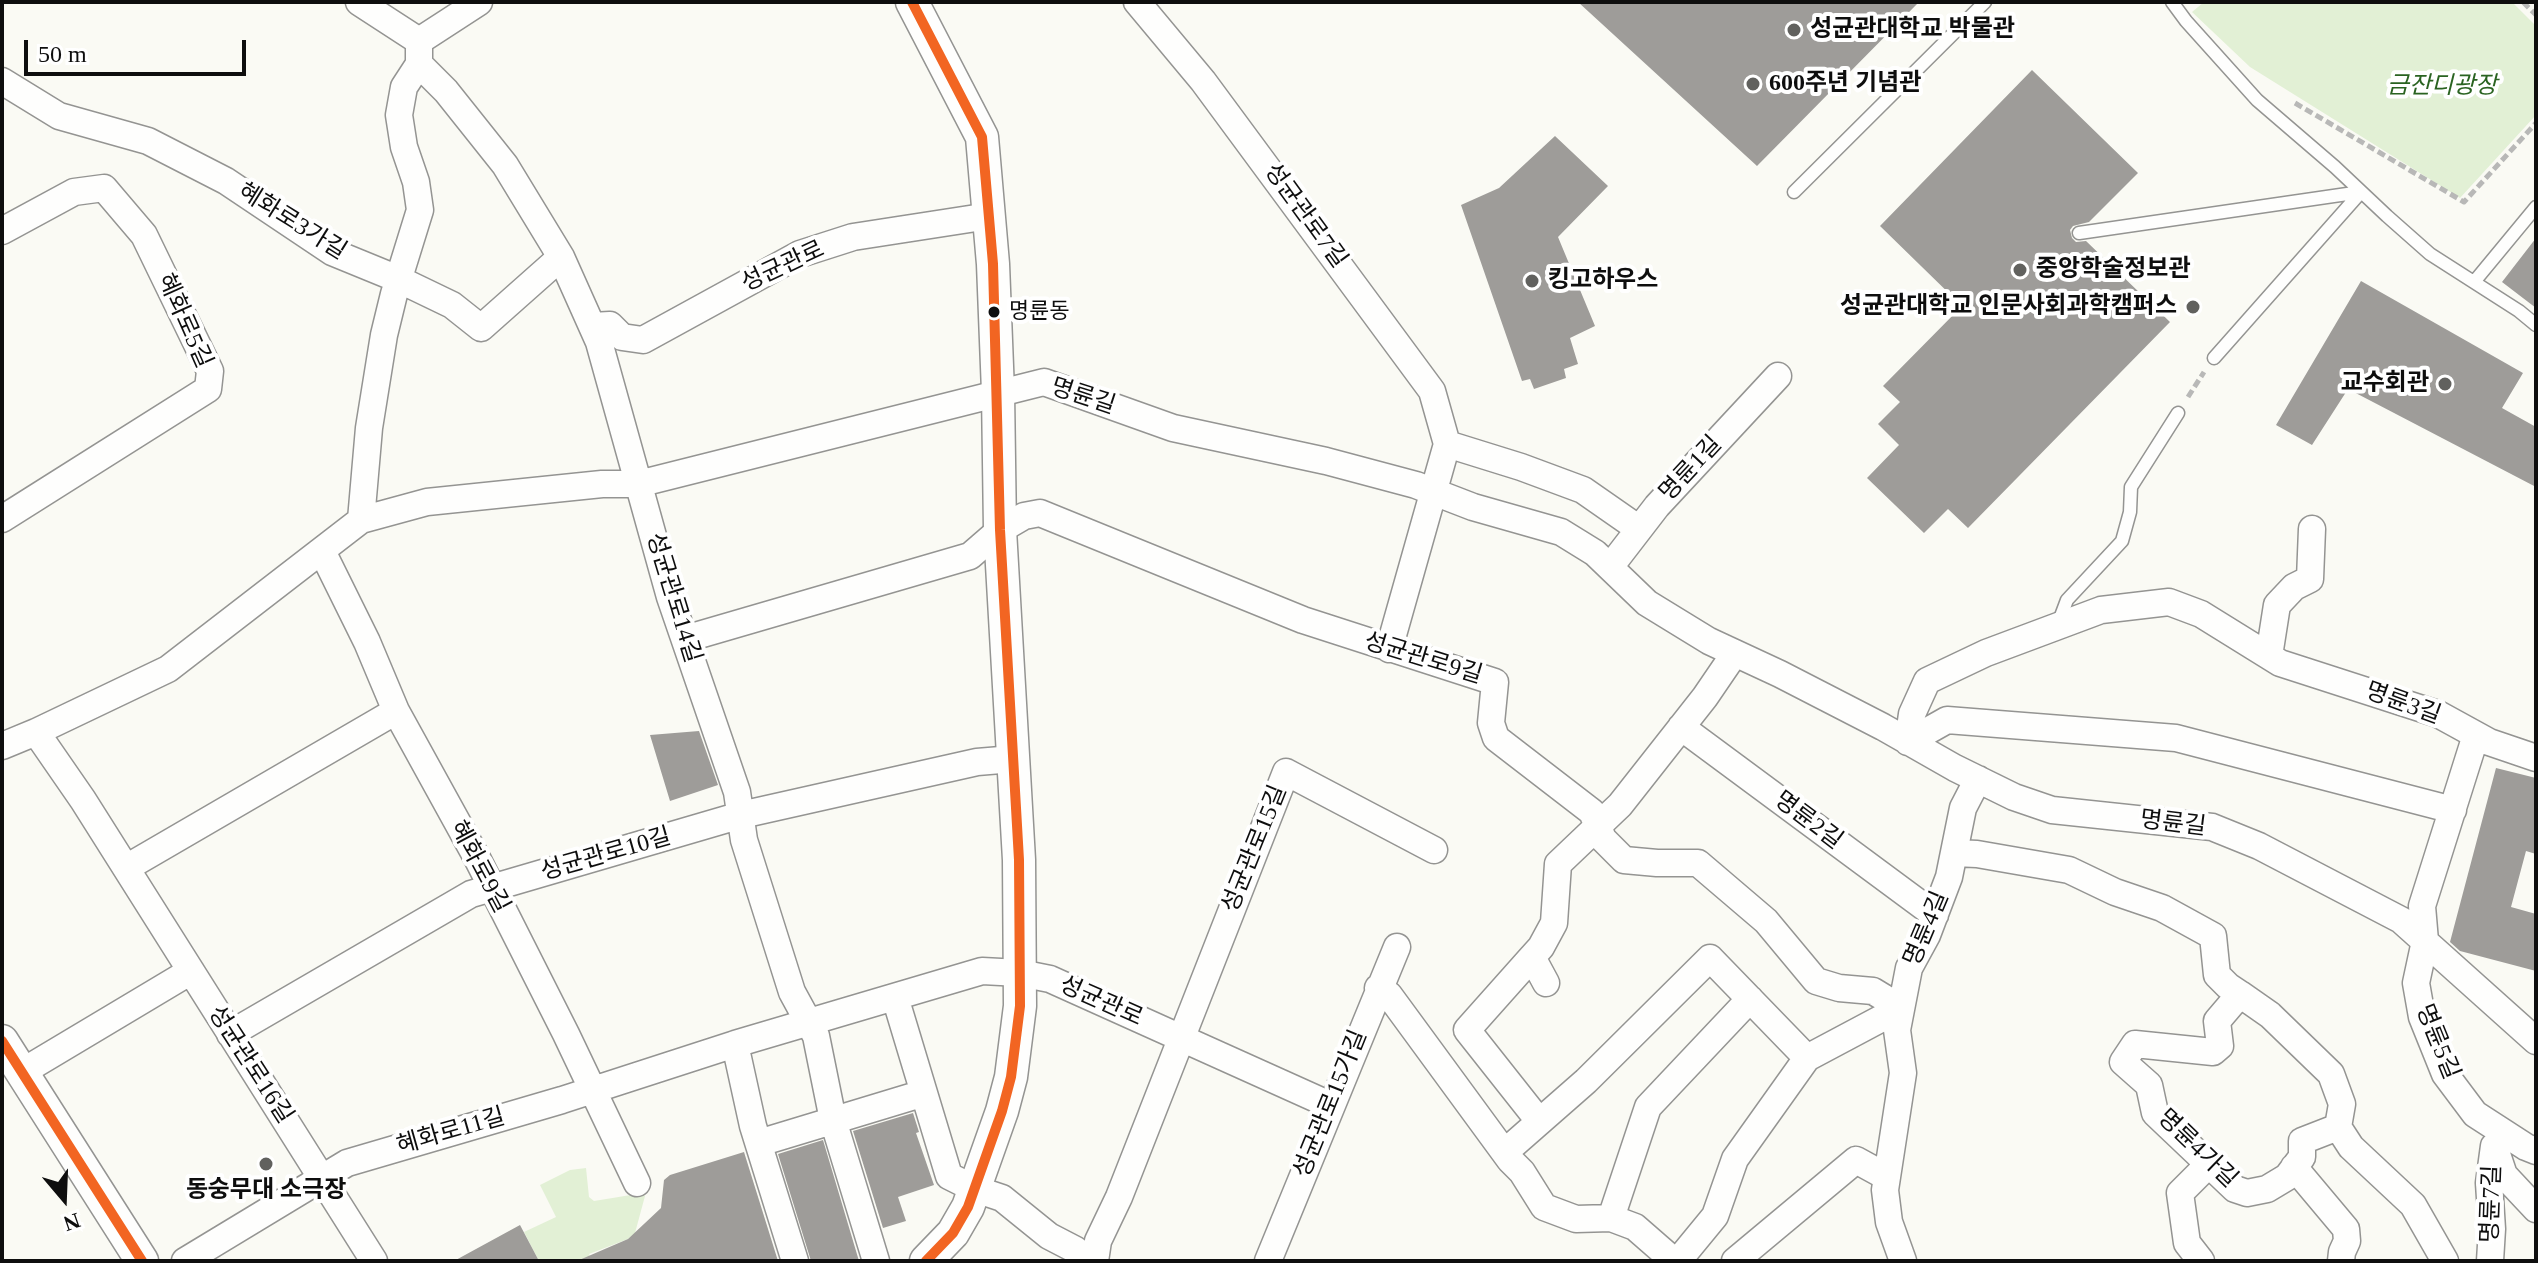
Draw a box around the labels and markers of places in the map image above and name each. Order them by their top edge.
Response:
place label: 성균관대학교 박물관 [1810,16,2015,44]
marker: 성균관대학교 박물관 [1785,21,1803,39]
place label: 600주년 기념관 [1769,70,1921,98]
marker: 600주년 기념관 [1744,75,1762,93]
place label: 중앙학술정보관 [2036,256,2191,284]
marker: 중앙학술정보관 [2011,261,2029,279]
place label: 킹고하우스 [1548,267,1658,295]
marker: 킹고하우스 [1523,272,1541,290]
place label: 성균관대학교 인문사회과학캠퍼스 [1840,293,2177,321]
marker: 성균관대학교 인문사회과학캠퍼스 [2184,298,2202,316]
place label: 명륜동 [1009,299,1070,325]
marker: 명륜동 [986,304,1002,320]
place label: 교수회관 [2341,370,2429,398]
marker: 교수회관 [2436,375,2454,393]
marker: 동숭무대 소극장 [257,1155,275,1173]
place label: 동숭무대 소극장 [186,1177,346,1205]

